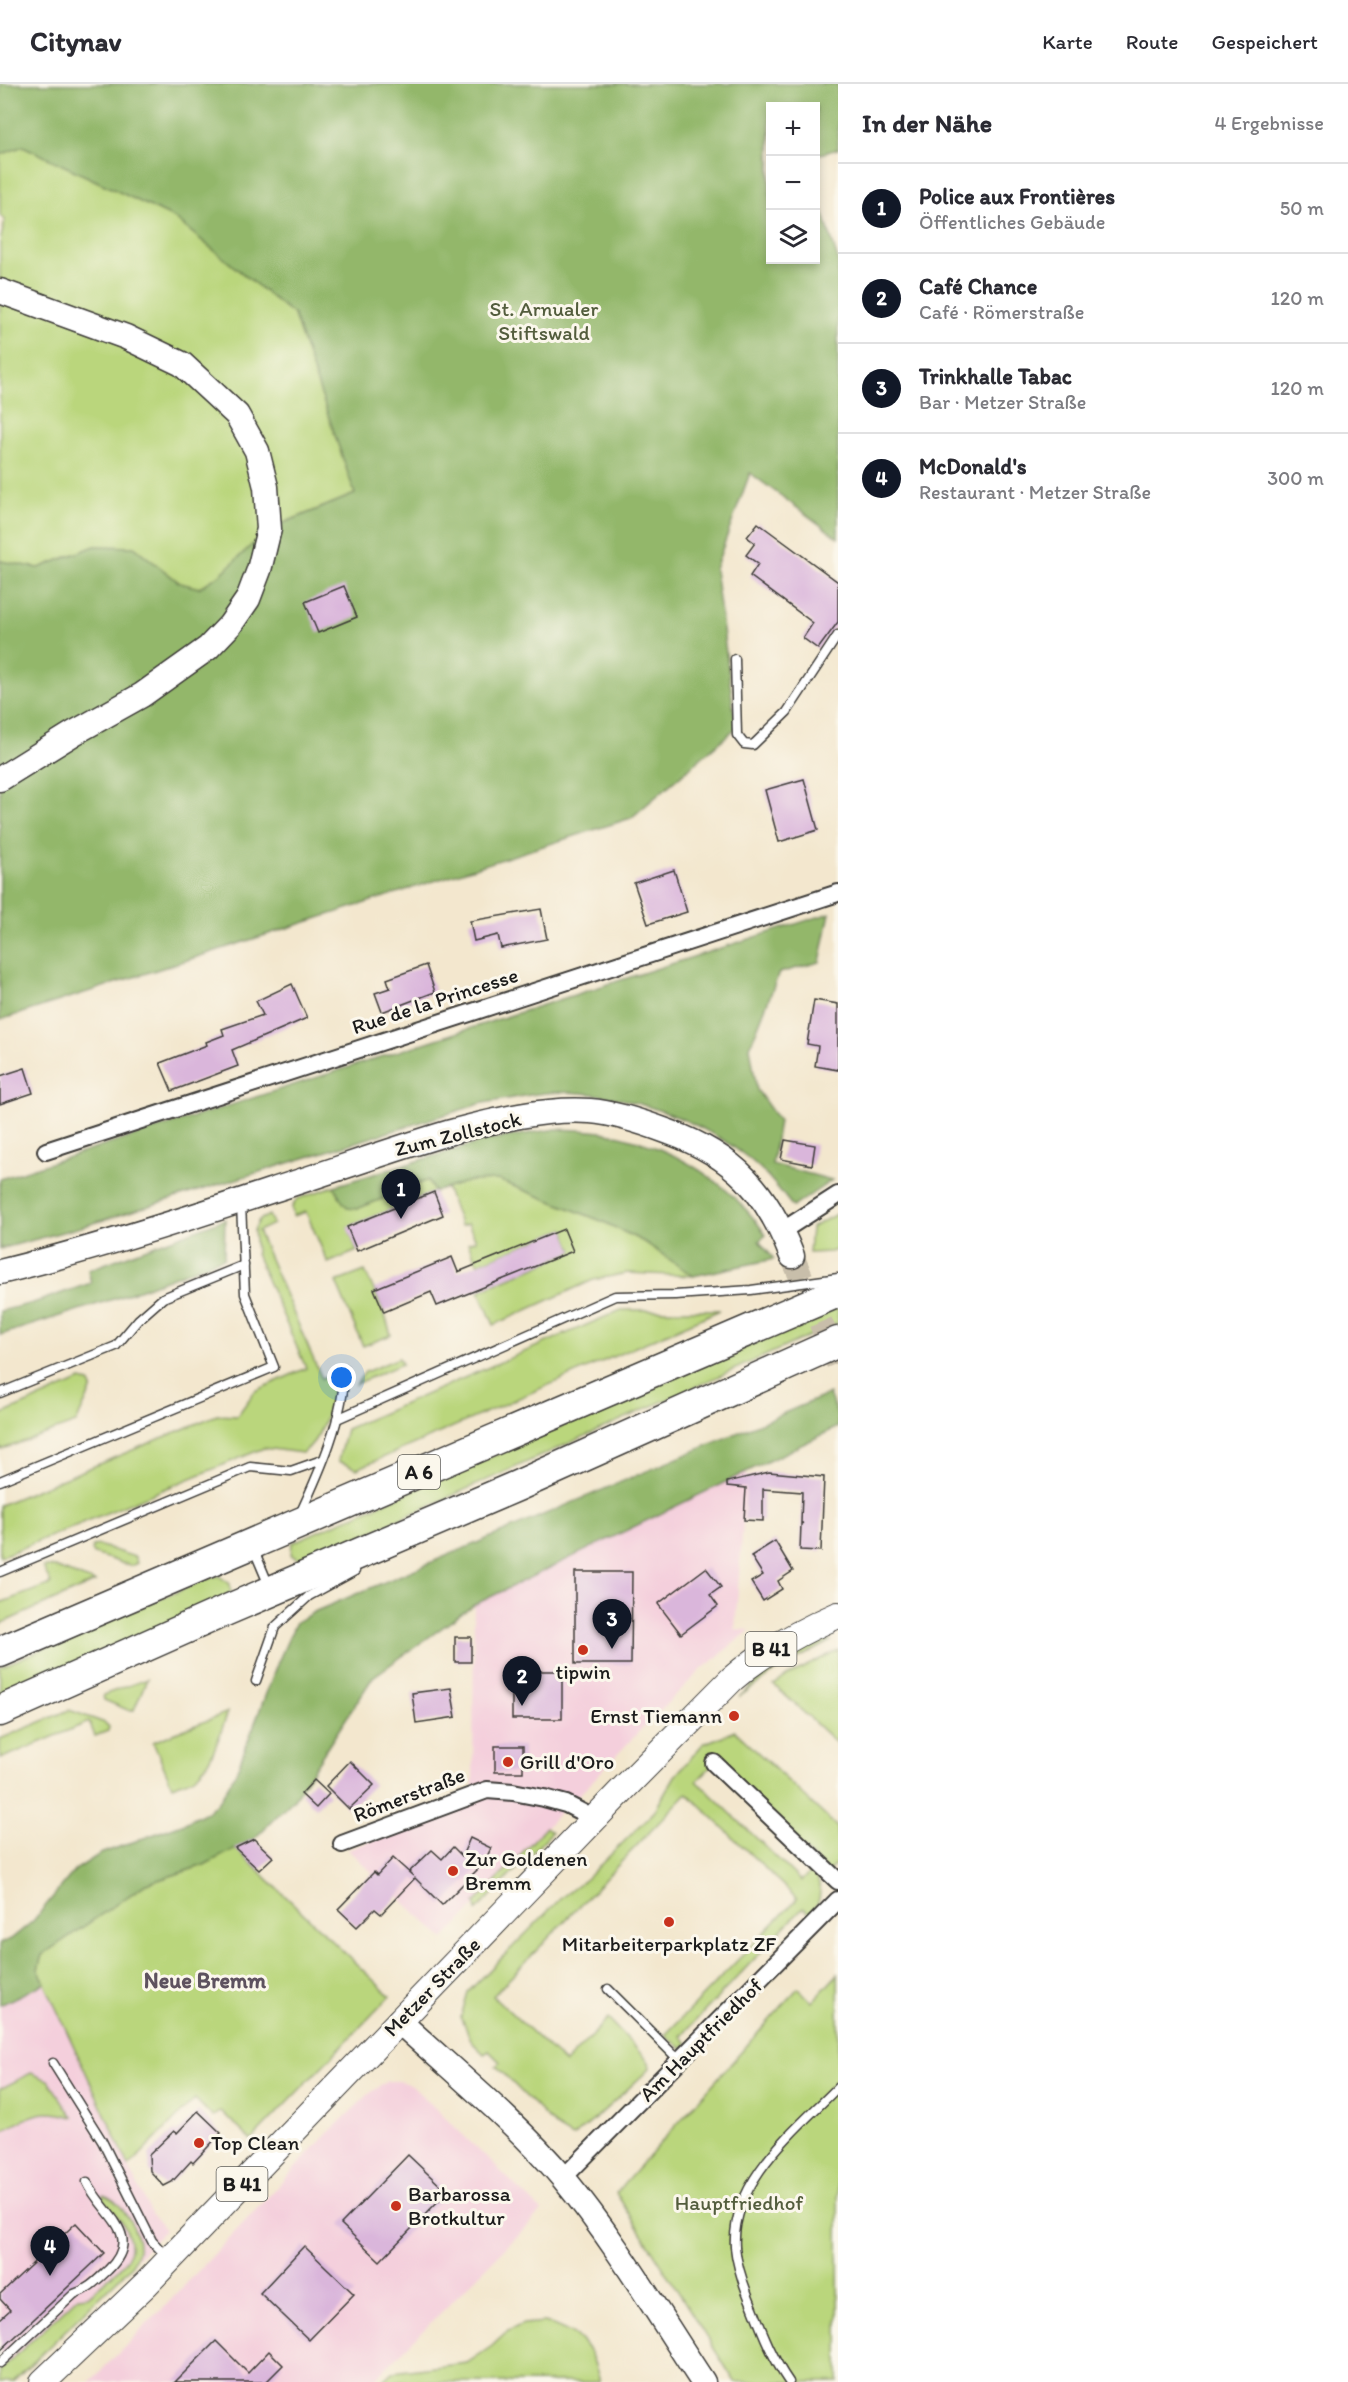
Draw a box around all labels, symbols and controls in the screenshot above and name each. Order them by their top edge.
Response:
text: Citynav [30,24,121,58]
text: Karte [1042,29,1093,54]
text: Route [1126,29,1179,54]
text: Gespeichert [1212,29,1318,54]
map controls [766,102,820,264]
button: + [766,102,820,156]
text: In der Nähe [862,107,992,139]
text: 4 Ergebnisse [1214,111,1324,135]
button: − [766,156,820,210]
text: Police aux Frontières [919,183,1115,210]
text: 1 [877,196,886,220]
text: 50 m [1280,196,1324,220]
button: layers [766,210,820,264]
text: Öffentliches Gebäude [919,210,1105,234]
text: Café Chance [919,273,1037,300]
text: 2 [876,286,887,310]
text: 120 m [1271,286,1324,310]
park label: St. Arnualer Stiftswald [490,296,598,345]
text: Café · Römerstraße [919,300,1084,324]
text: Trinkhalle Tabac [919,363,1072,390]
text: 3 [876,376,887,400]
text: 120 m [1271,376,1324,400]
text: Bar · Metzer Straße [919,390,1086,414]
text: McDonald's [919,453,1027,480]
text: 4 [875,466,888,490]
text: 300 m [1267,466,1324,490]
text: Restaurant · Metzer Straße [919,480,1151,504]
street label: Rue de la Princesse [349,962,521,1039]
street label: Zum Zollstock [392,1106,524,1161]
pin: 1 [382,1170,420,1219]
your location [327,1363,356,1392]
road number: A 6 [398,1455,440,1489]
pin: 3 [592,1600,632,1649]
road number: B 41 [746,1632,796,1666]
marker: tipwin [576,1643,590,1657]
pin: 2 [502,1656,542,1706]
place label: tipwin [555,1659,611,1684]
place label: Ernst Tiemann [590,1703,722,1728]
marker: Ernst Tiemann [727,1709,741,1723]
place label: Grill d'Oro [520,1749,614,1774]
marker: Grill d'Oro [501,1755,515,1769]
street label: Römerstraße [349,1762,468,1827]
place label: Zur Goldenen Bremm [465,1846,587,1895]
marker: Zur Goldenen Bremm [446,1864,460,1878]
marker: Mitarbeiterparkplatz ZF [662,1915,676,1929]
place label: Mitarbeiterparkplatz ZF [562,1931,776,1956]
street label: Metzer Straße [378,1932,485,2042]
district label: Neue Bremm [144,1967,267,1994]
street label: Am Hauptfriedhof [634,1973,767,2106]
place label: Top Clean [211,2130,300,2155]
marker: Top Clean [192,2136,206,2150]
road number: B 41 [216,2167,268,2201]
place label: Barbarossa Brotkultur [408,2181,511,2230]
park label: Hauptfriedhof [675,2190,803,2215]
marker: Barbarossa Brotkultur [389,2199,403,2213]
pin: 4 [31,2226,70,2276]

